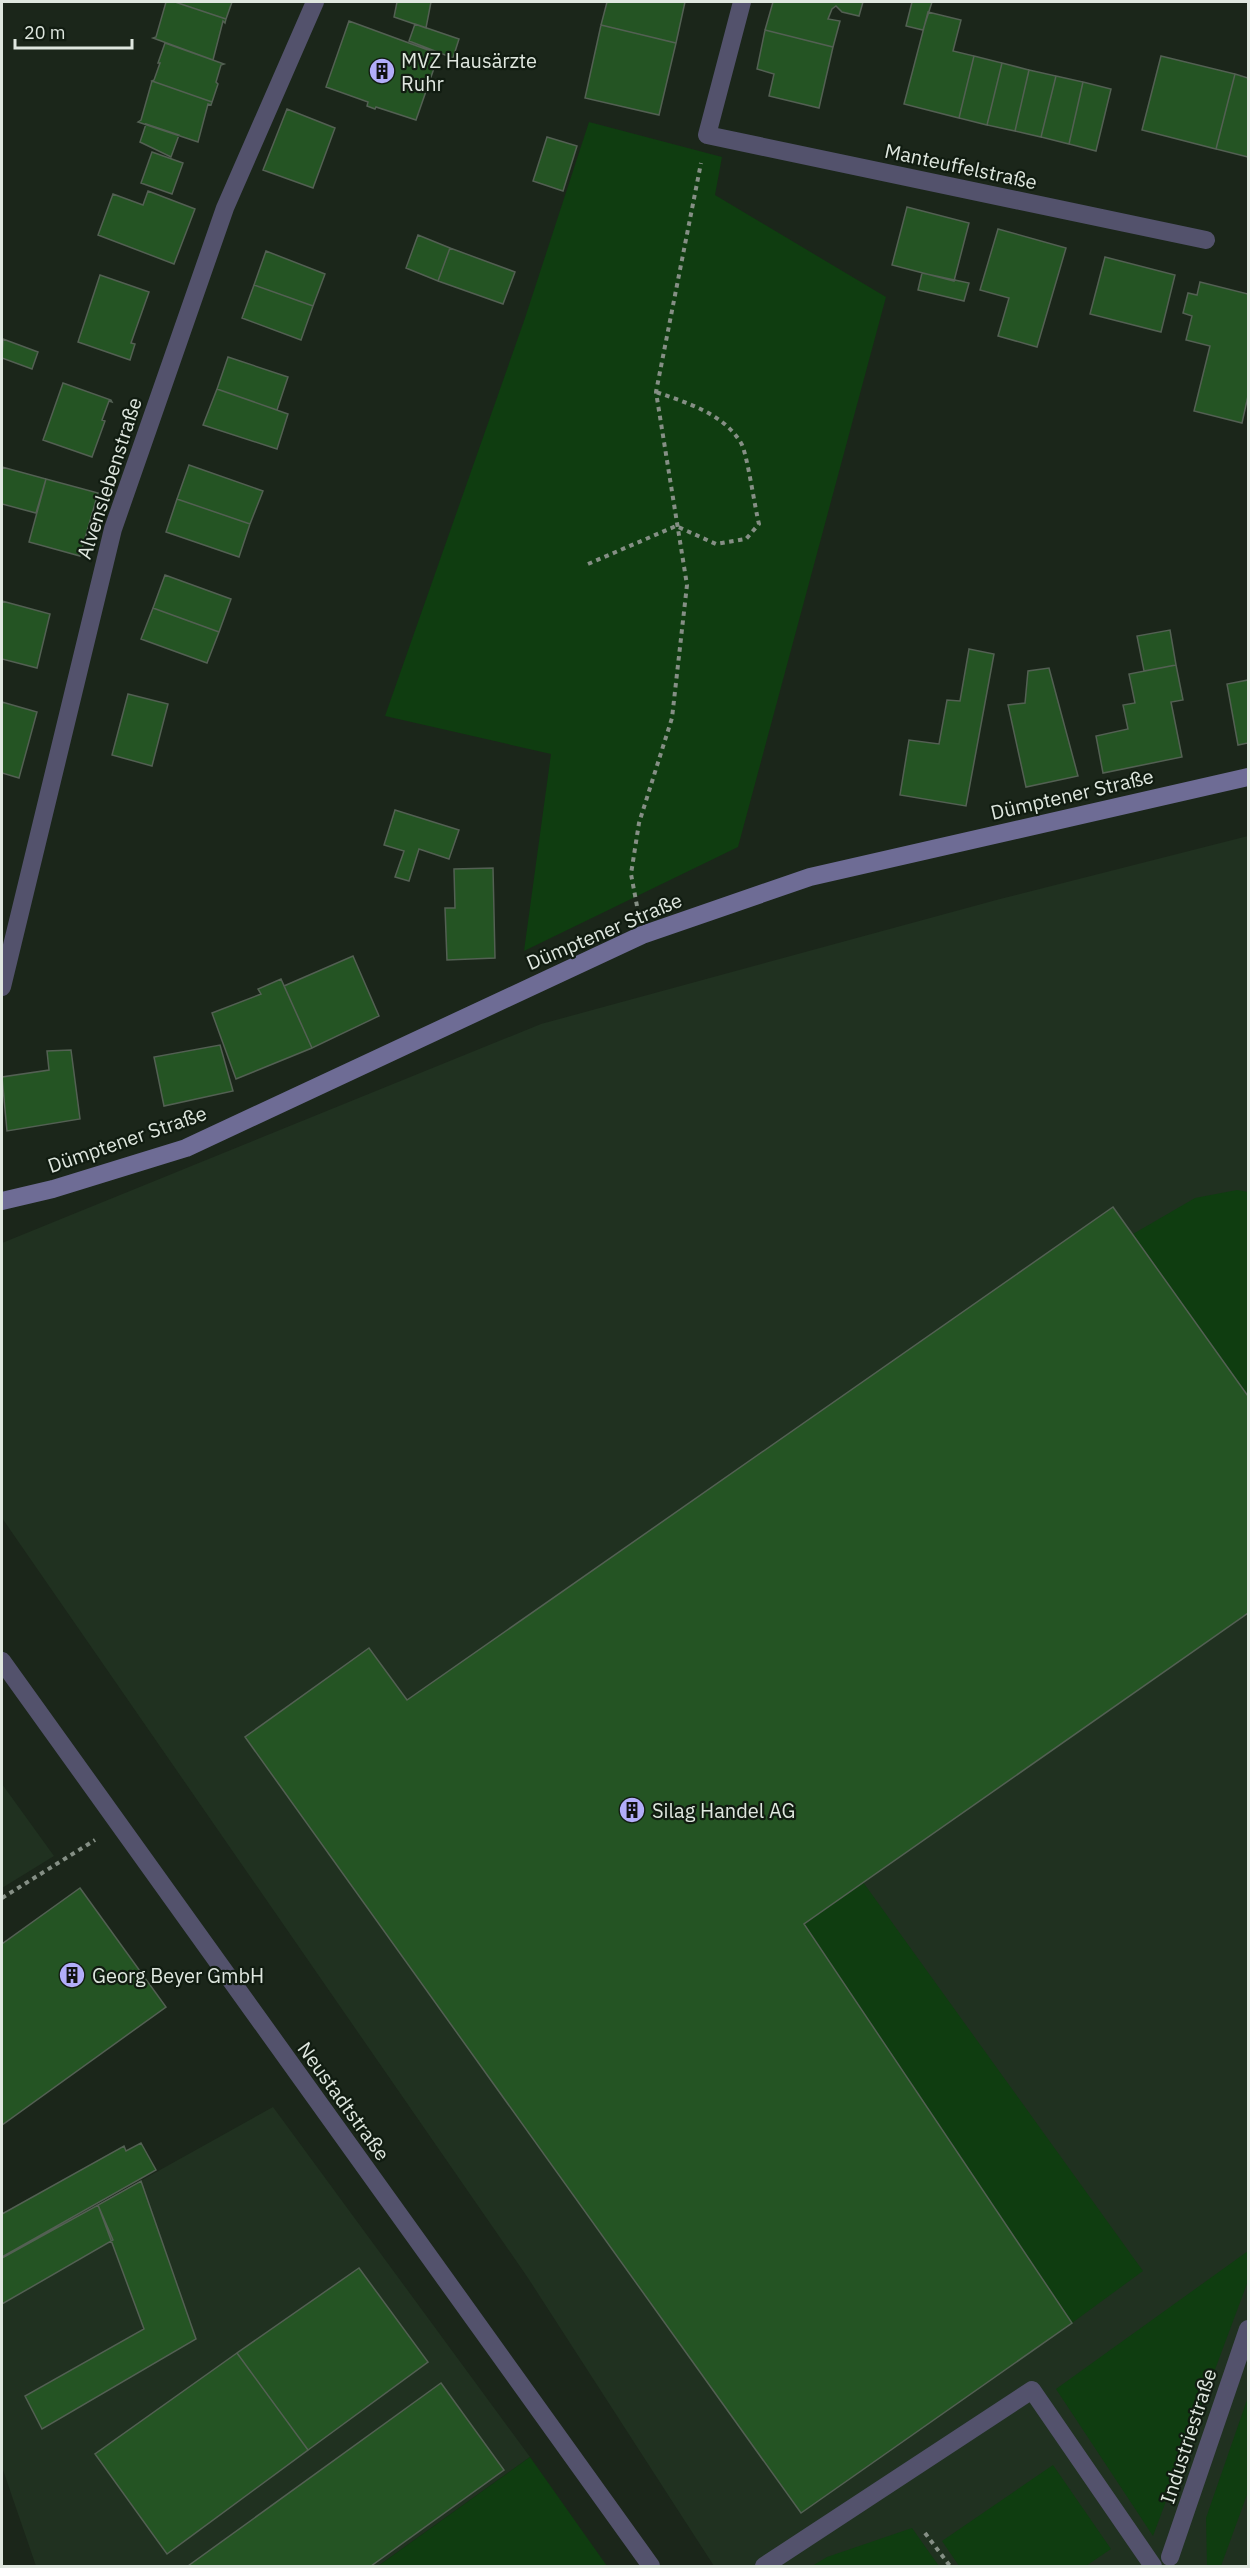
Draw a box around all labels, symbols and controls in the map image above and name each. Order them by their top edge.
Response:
scale bar [15,12,132,50]
text: 20 m [24,21,66,44]
place label: MVZ Hausärzte Ruhr [401,47,537,97]
building icon: MVZ Hausärzte Ruhr [367,56,397,86]
street label: Manteuffelstraße [882,137,1040,195]
street label: Alvenslebenstraße [70,394,148,562]
street label: Dümptener Straße [988,762,1156,826]
street label: Dümptener Straße [522,886,686,976]
street label: Dümptener Straße [44,1099,210,1179]
building icon: Silag Handel AG [617,1795,647,1825]
place label: Silag Handel AG [652,1797,795,1824]
building icon: Georg Beyer GmbH [57,1960,87,1990]
place label: Georg Beyer GmbH [92,1962,264,1989]
street label: Neustadtstraße [292,2036,396,2166]
street label: Industriestraße [1153,2365,1223,2507]

